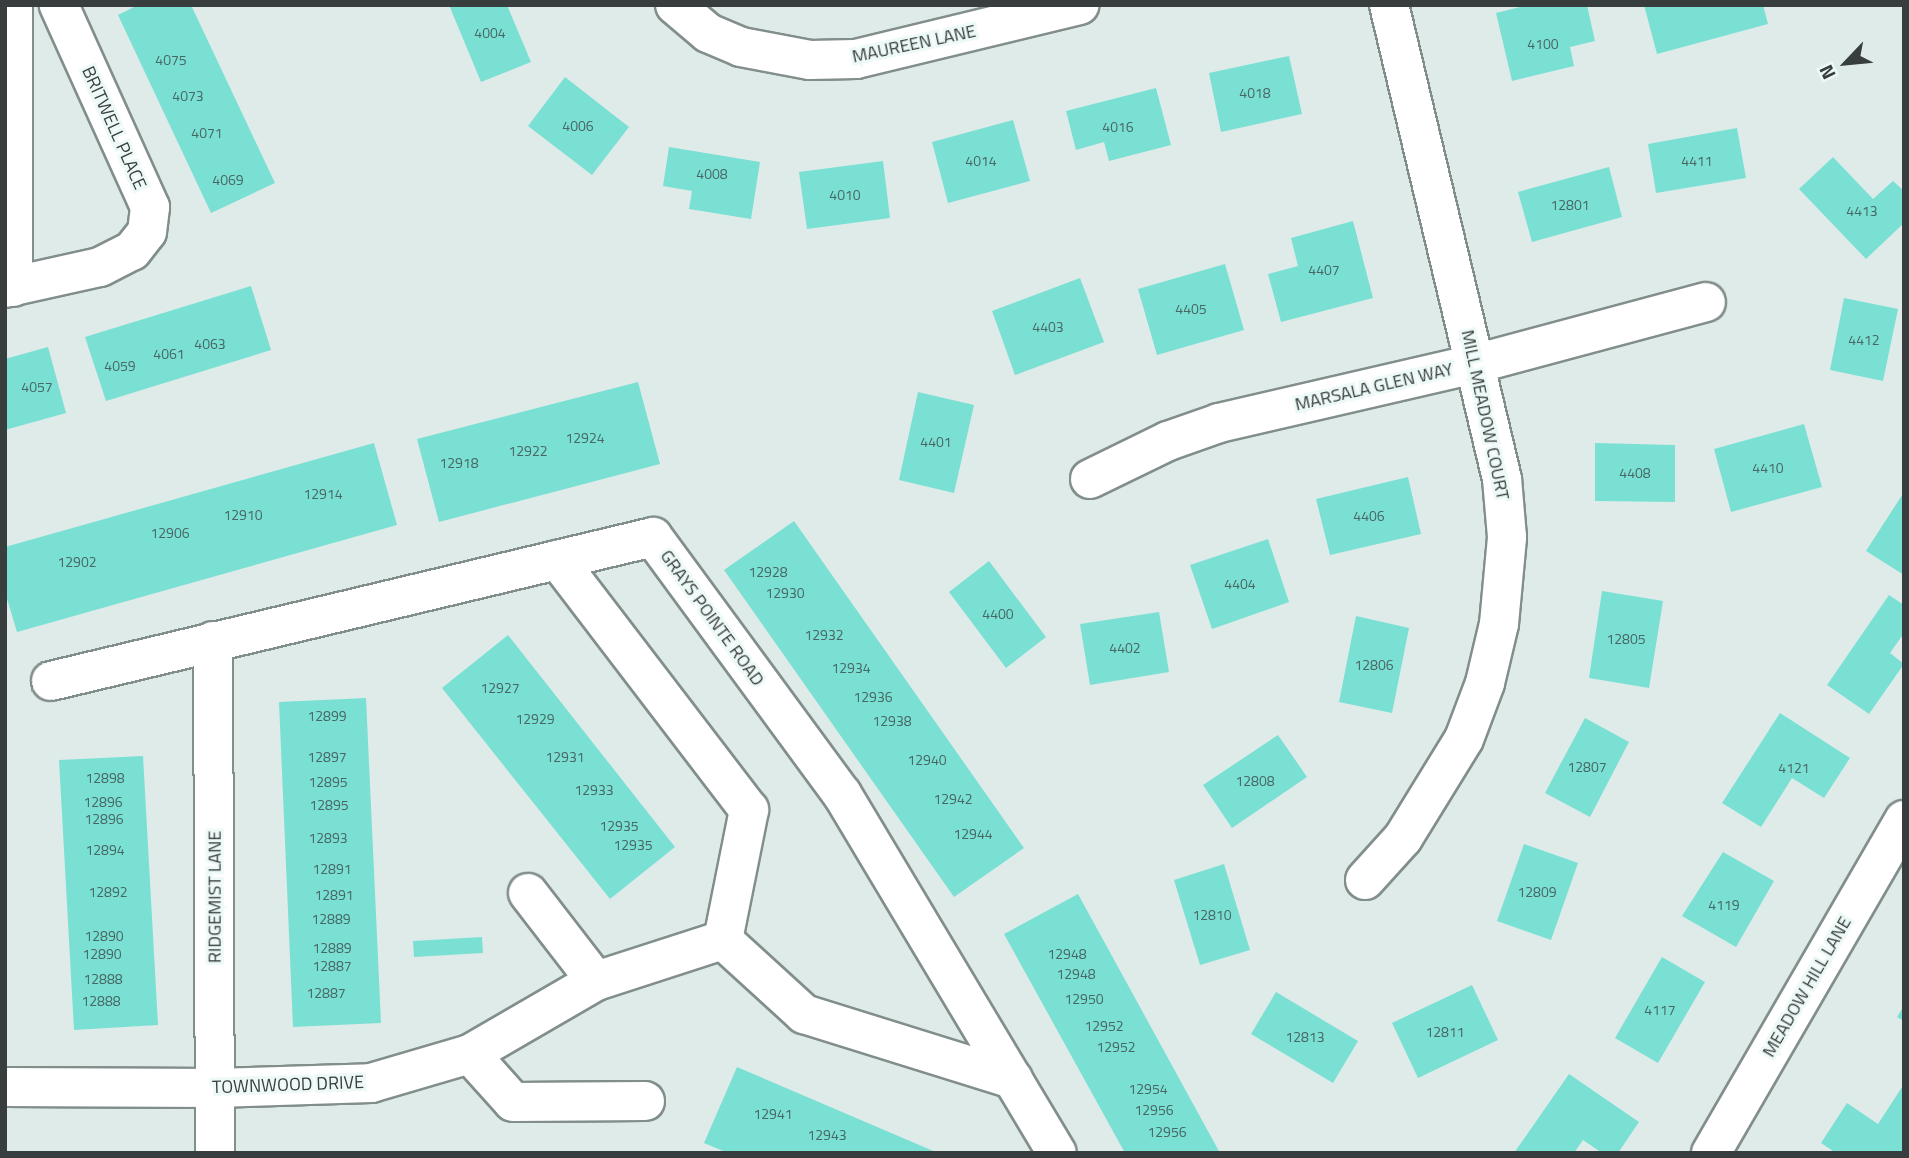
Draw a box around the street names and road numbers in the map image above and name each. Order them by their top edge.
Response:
street label: MAUREEN LANE [850,20,978,68]
street label: BRITWELL PLACE [77,63,151,193]
street label: MILL MEADOW COURT [1456,328,1514,502]
street label: MARSALA GLEN WAY [1293,358,1455,416]
street label: GRAYS POINTE ROAD [655,546,769,690]
street label: RIDGEMIST LANE [204,831,226,963]
street label: MEADOW HILL LANE [1758,913,1856,1061]
street label: TOWNWOOD DRIVE [212,1072,364,1098]

